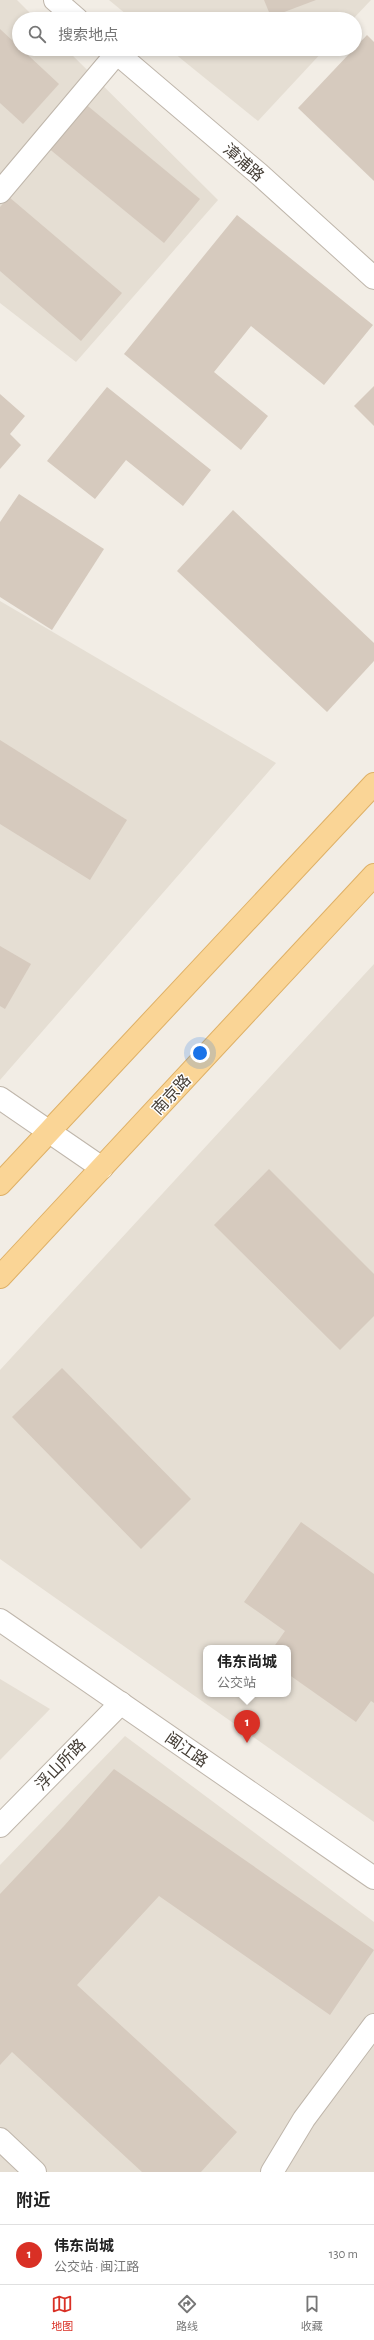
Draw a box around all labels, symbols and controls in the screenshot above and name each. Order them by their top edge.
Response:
search box [12,12,362,56]
icon: search [26,23,48,45]
text: 搜索地点 [58,28,118,43]
street label: 漳浦路 [220,140,267,185]
your location [190,1043,210,1063]
street label: 南京路 [149,1071,194,1118]
popup [203,1645,291,1697]
text: 伟东尚城 [217,1655,277,1670]
text: 公交站 [217,1677,256,1690]
pin: 1 [234,1710,260,1743]
street label: 闽江路 [162,1729,211,1770]
street label: 浮山所路 [32,1735,89,1793]
text: 附近 [16,2192,50,2209]
text: 伟东尚城 [54,2239,114,2254]
text: 1 [27,2248,31,2261]
text: 130 m [329,2248,358,2261]
text: 公交站 · 闽江路 [54,2261,139,2274]
tab: 地图 [51,2293,73,2333]
tab: 路线 [176,2293,198,2333]
tab: 收藏 [301,2293,323,2333]

